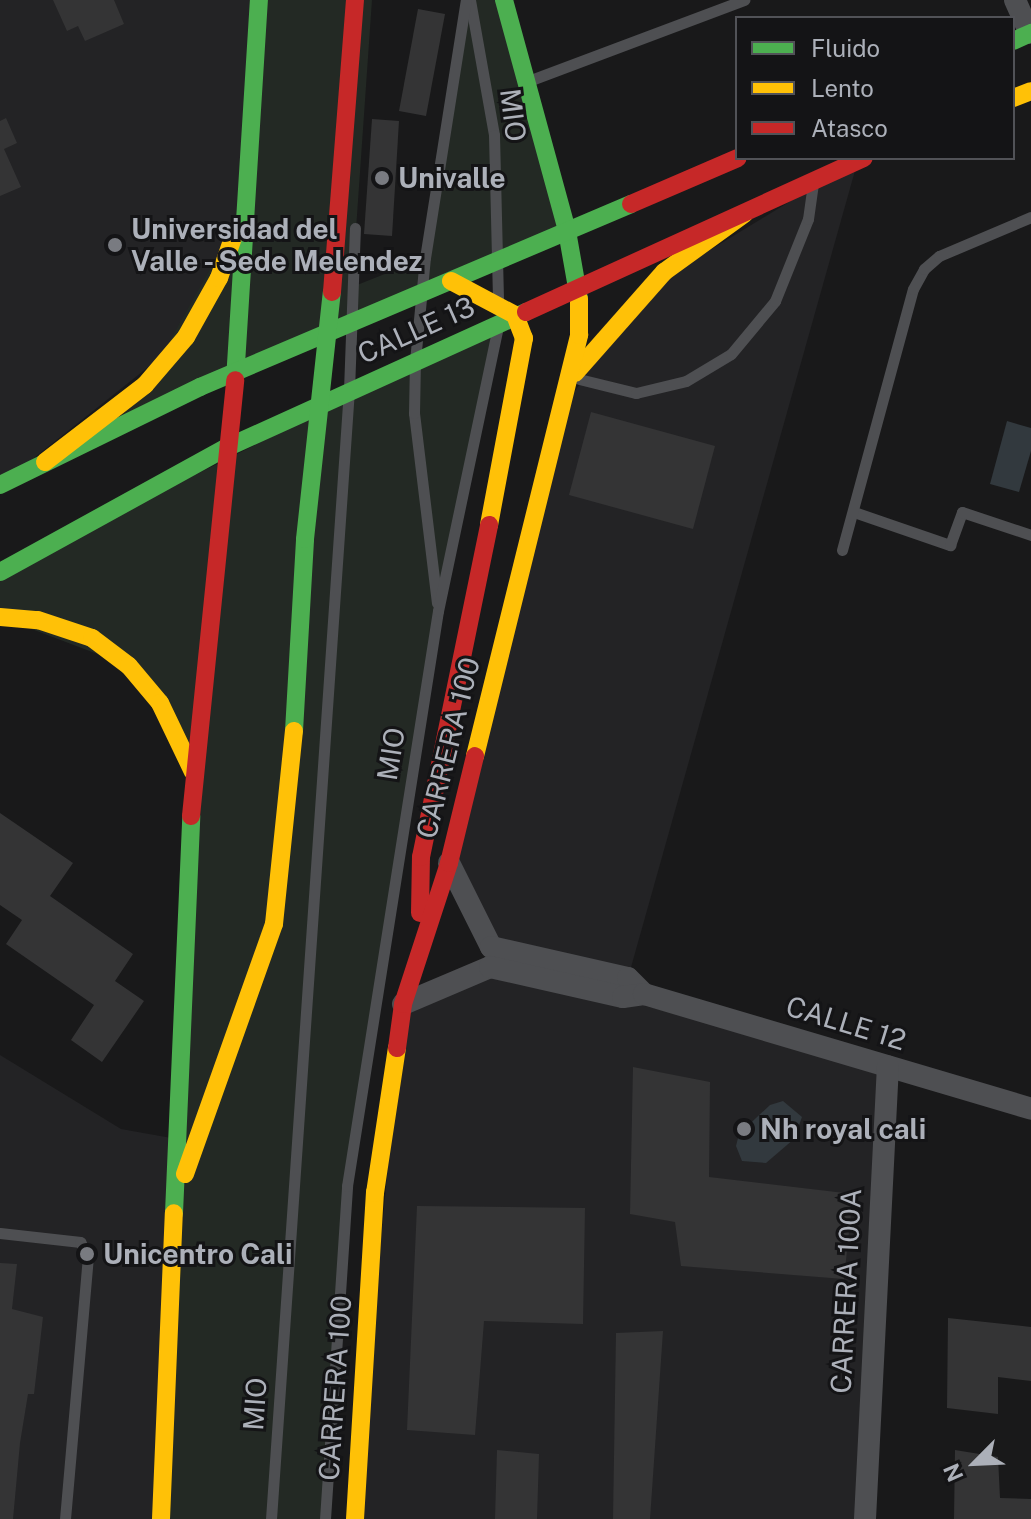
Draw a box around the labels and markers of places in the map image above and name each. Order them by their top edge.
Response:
place label: Univalle [398,161,506,195]
marker: Univalle [373,169,391,187]
place label: Universidad del Valle - Sede Melendez [131,212,426,278]
marker: Universidad del Valle - Sede Melendez [106,236,124,254]
place label: Nh royal cali [760,1112,926,1146]
marker: Nh royal cali [735,1120,753,1138]
place label: Unicentro Cali [103,1237,293,1271]
marker: Unicentro Cali [78,1245,96,1263]

